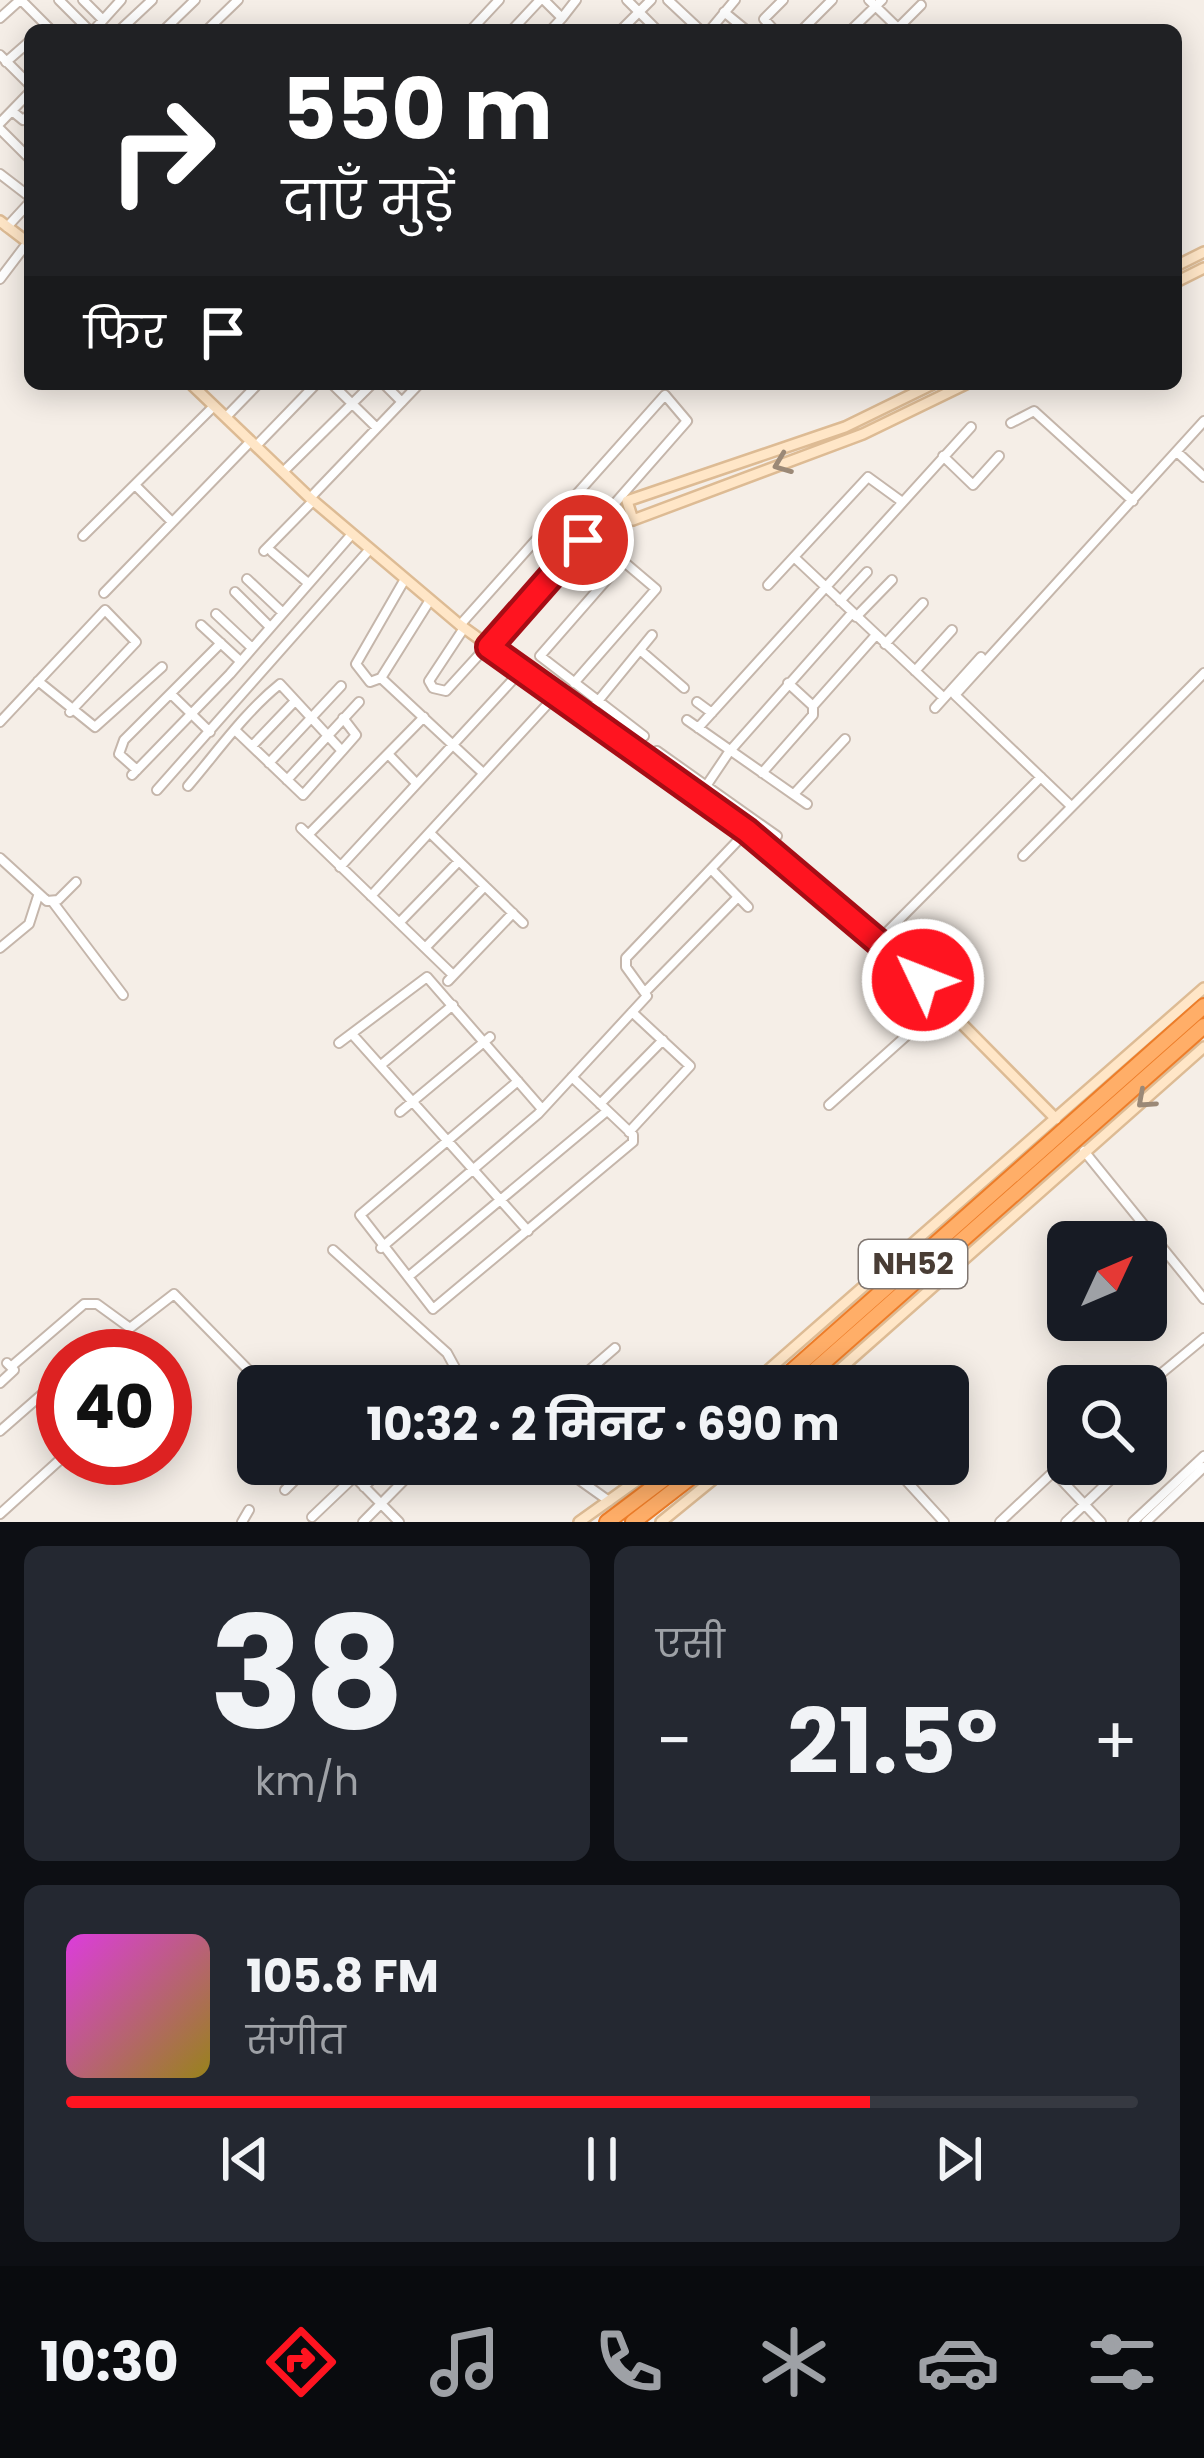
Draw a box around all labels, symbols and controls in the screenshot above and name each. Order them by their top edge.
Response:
text: 550 m [282,51,553,168]
icon: right [84,72,240,228]
text: दाएँ मुड़ें [282,163,454,239]
icon: arrive [190,300,256,366]
text: फिर [84,301,166,364]
one-way arrow [773,450,794,475]
pin [532,489,634,591]
icon: arrive [550,507,616,573]
position arrow [860,917,986,1043]
one-way arrow [1137,1086,1158,1107]
north arrow [1047,1221,1167,1341]
map controls [1047,1221,1167,1485]
road number: NH52 [859,1240,967,1288]
speed limit sign: 40 [36,1329,192,1485]
button: search [1047,1365,1167,1485]
text: 10:32 · 2 मिनट · 690 m [366,1393,840,1456]
text: 38 [209,1564,405,1783]
text: एसी [656,1617,725,1672]
text: 21.5° [787,1678,998,1805]
text: − [656,1695,692,1787]
text: + [1093,1695,1138,1787]
text: km/h [255,1754,359,1809]
text: 105.8 FM [246,1945,439,2008]
text: संगीत [246,2013,346,2068]
icon: previous [212,2126,278,2192]
icon: pause [569,2126,635,2192]
icon: next [926,2126,992,2192]
icon: directions [259,2320,343,2404]
icon: music [423,2320,507,2404]
icon: phone [587,2320,671,2404]
icon: climate [752,2320,836,2404]
icon: car [916,2320,1000,2404]
icon: filters [1080,2320,1164,2404]
text: 10:30 [40,2324,179,2400]

